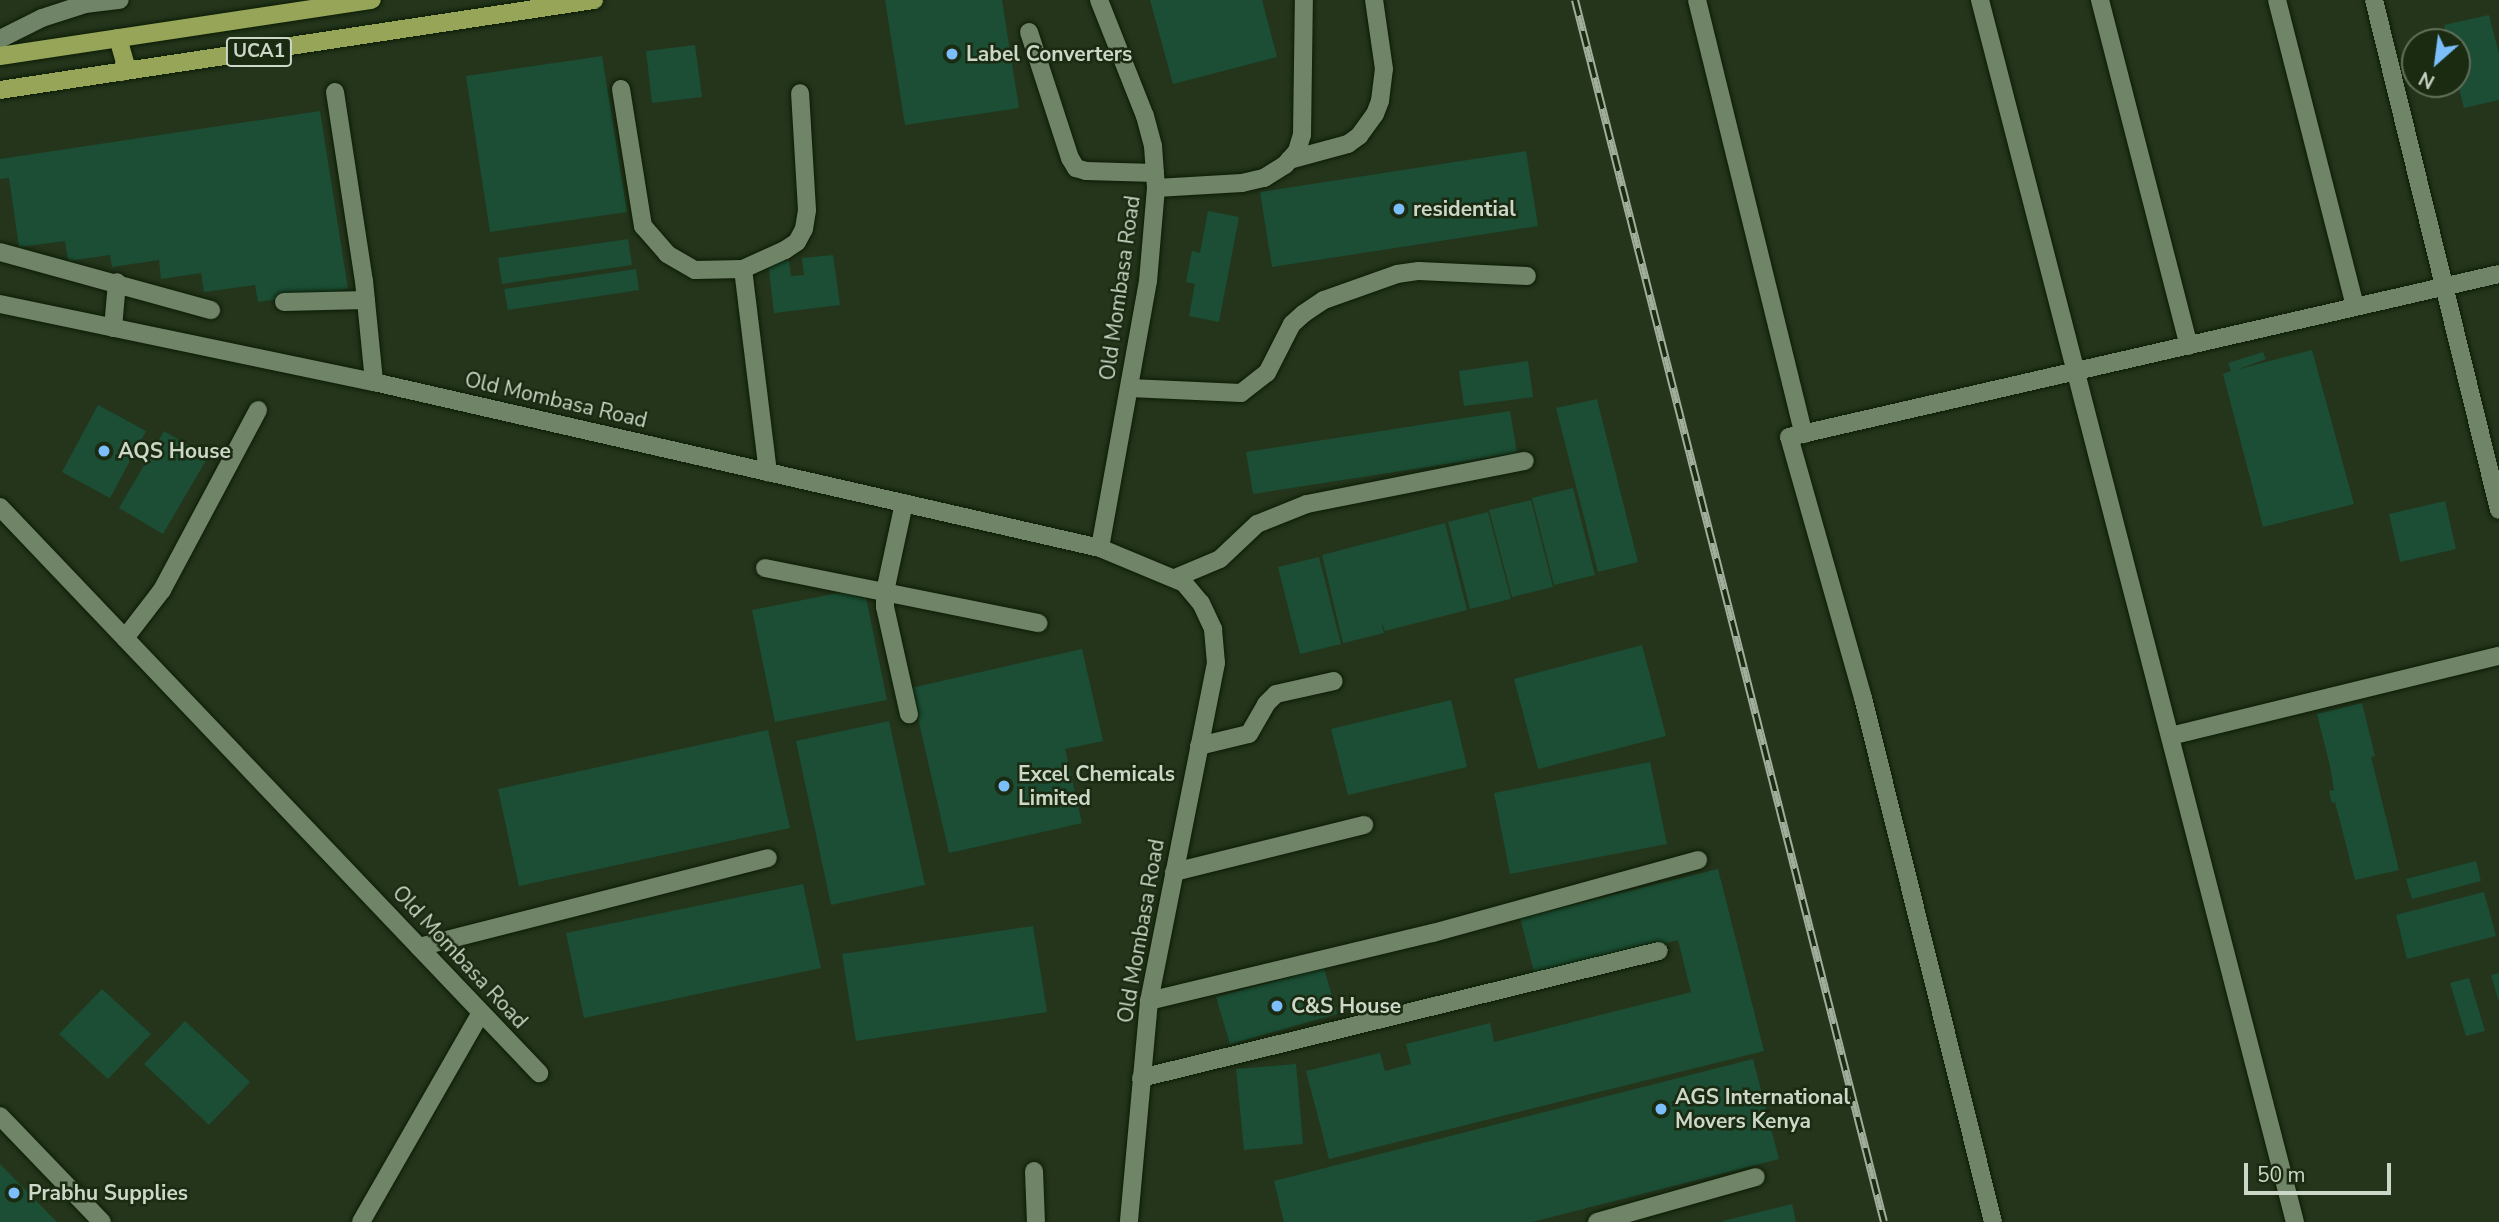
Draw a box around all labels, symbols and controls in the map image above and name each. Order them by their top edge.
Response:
north arrow [2401,28,2471,98]
road number: UCA1 [226,36,292,68]
place label: Label Converters [966,41,1132,67]
marker: Label Converters [944,46,960,62]
text: N [2415,65,2439,95]
street label: Old Mombasa Road [1095,194,1145,382]
place label: residential [1413,196,1516,222]
marker: residential [1391,201,1407,217]
street label: Old Mombasa Road [462,367,650,433]
place label: AQS House [118,438,231,464]
marker: AQS House [96,443,112,459]
place label: Excel Chemicals Limited [1018,761,1175,811]
marker: Excel Chemicals Limited [996,778,1012,794]
street label: Old Mombasa Road [1112,837,1170,1025]
street label: Old Mombasa Road [387,880,533,1034]
place label: C&S House [1291,993,1401,1019]
marker: C&S House [1269,998,1285,1014]
place label: AGS International Movers Kenya [1675,1084,1850,1134]
marker: AGS International Movers Kenya [1653,1101,1669,1117]
scale bar [2247,1148,2394,1192]
text: 50 m [2257,1161,2306,1189]
place label: Prabhu Supplies [28,1180,188,1206]
marker: Prabhu Supplies [6,1185,22,1201]

